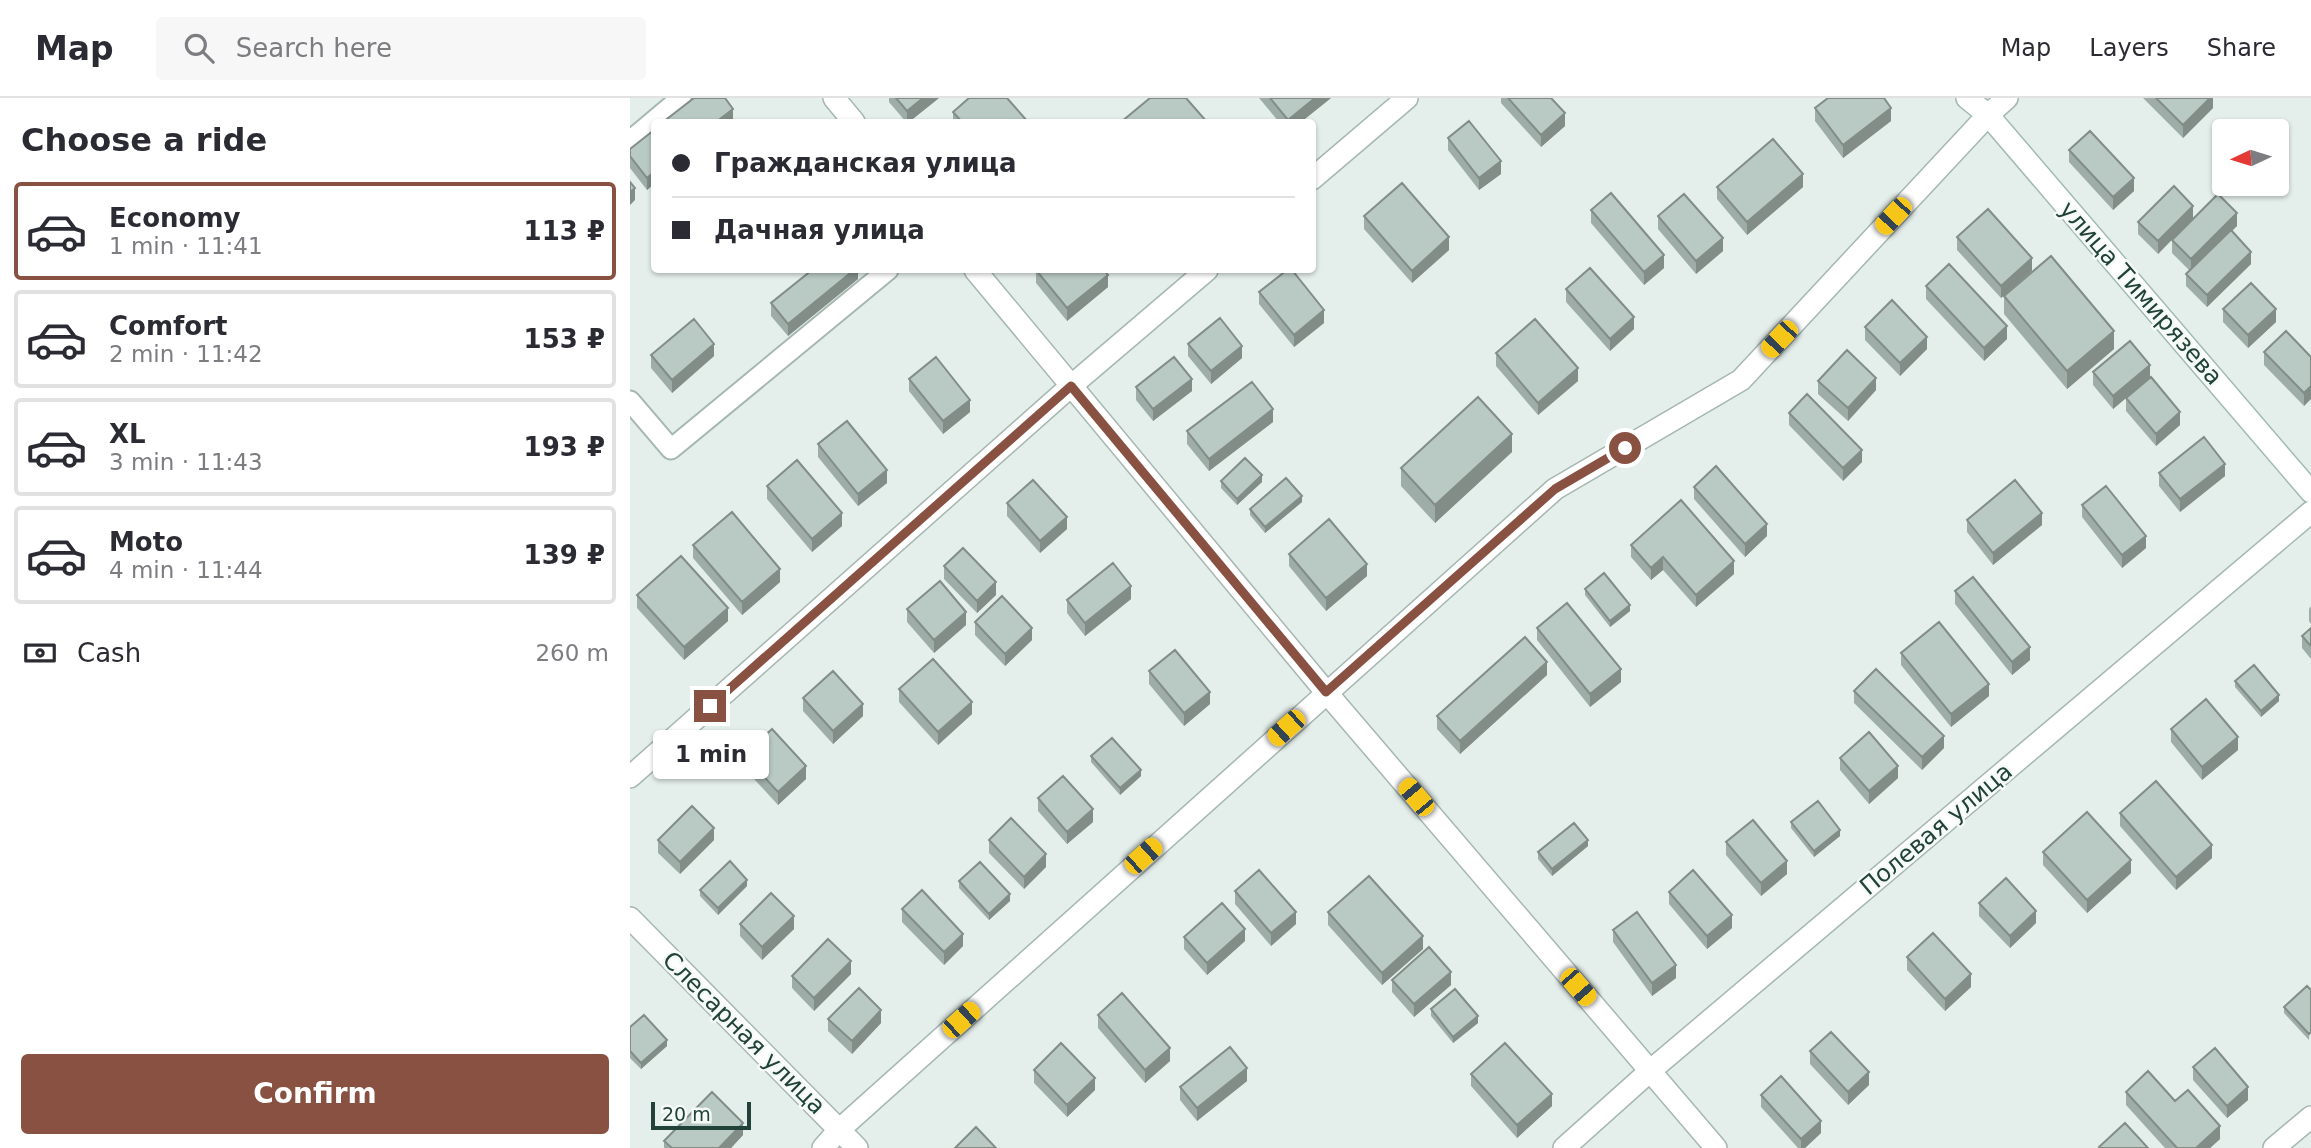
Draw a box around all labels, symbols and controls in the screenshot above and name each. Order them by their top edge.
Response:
search box [156,17,646,80]
text: Map [35,29,114,68]
icon: search [180,29,218,67]
text: Search here [236,33,392,63]
text: Map [2001,34,2051,62]
text: Layers [2089,34,2169,62]
text: Share [2207,34,2276,62]
north arrow [2212,119,2289,196]
map controls [2212,119,2289,196]
text: Choose a ride [21,121,267,159]
text: Гражданская улица [714,148,1016,178]
car [1871,193,1916,239]
street label: улица Тимирязева [2054,196,2228,390]
icon: car [25,200,88,263]
text: Economy [109,203,240,233]
text: Дачная улица [714,215,925,245]
text: 113 ₽ [524,216,605,246]
text: 1 min · 11:41 [109,233,263,259]
icon: car [25,308,88,371]
text: Comfort [109,311,227,341]
car [1757,316,1802,362]
text: 153 ₽ [524,324,605,354]
text: 2 min · 11:42 [109,341,263,367]
icon: car [25,416,88,479]
text: XL [109,419,146,449]
text: 193 ₽ [524,432,605,462]
route start [1609,432,1641,464]
text: 3 min · 11:43 [109,449,263,475]
icon: car [25,524,88,587]
text: Moto [109,527,183,557]
text: 139 ₽ [524,540,605,570]
text: 4 min · 11:44 [109,557,263,583]
icon: cash [21,634,59,672]
text: Cash [77,638,141,668]
text: 260 m [535,640,609,666]
route end [694,690,726,722]
car [1264,706,1309,750]
callout: 1 min [652,730,768,780]
text: 1 min [675,741,747,767]
street label: Полевая улица [1854,757,2018,901]
car [1395,774,1438,820]
car [1121,834,1166,878]
street label: Слесарная улица [657,946,831,1120]
car [1557,964,1600,1010]
car [939,998,984,1042]
button: Confirm [21,1054,609,1134]
scale bar [651,1099,751,1131]
text: 20 m [662,1103,711,1125]

